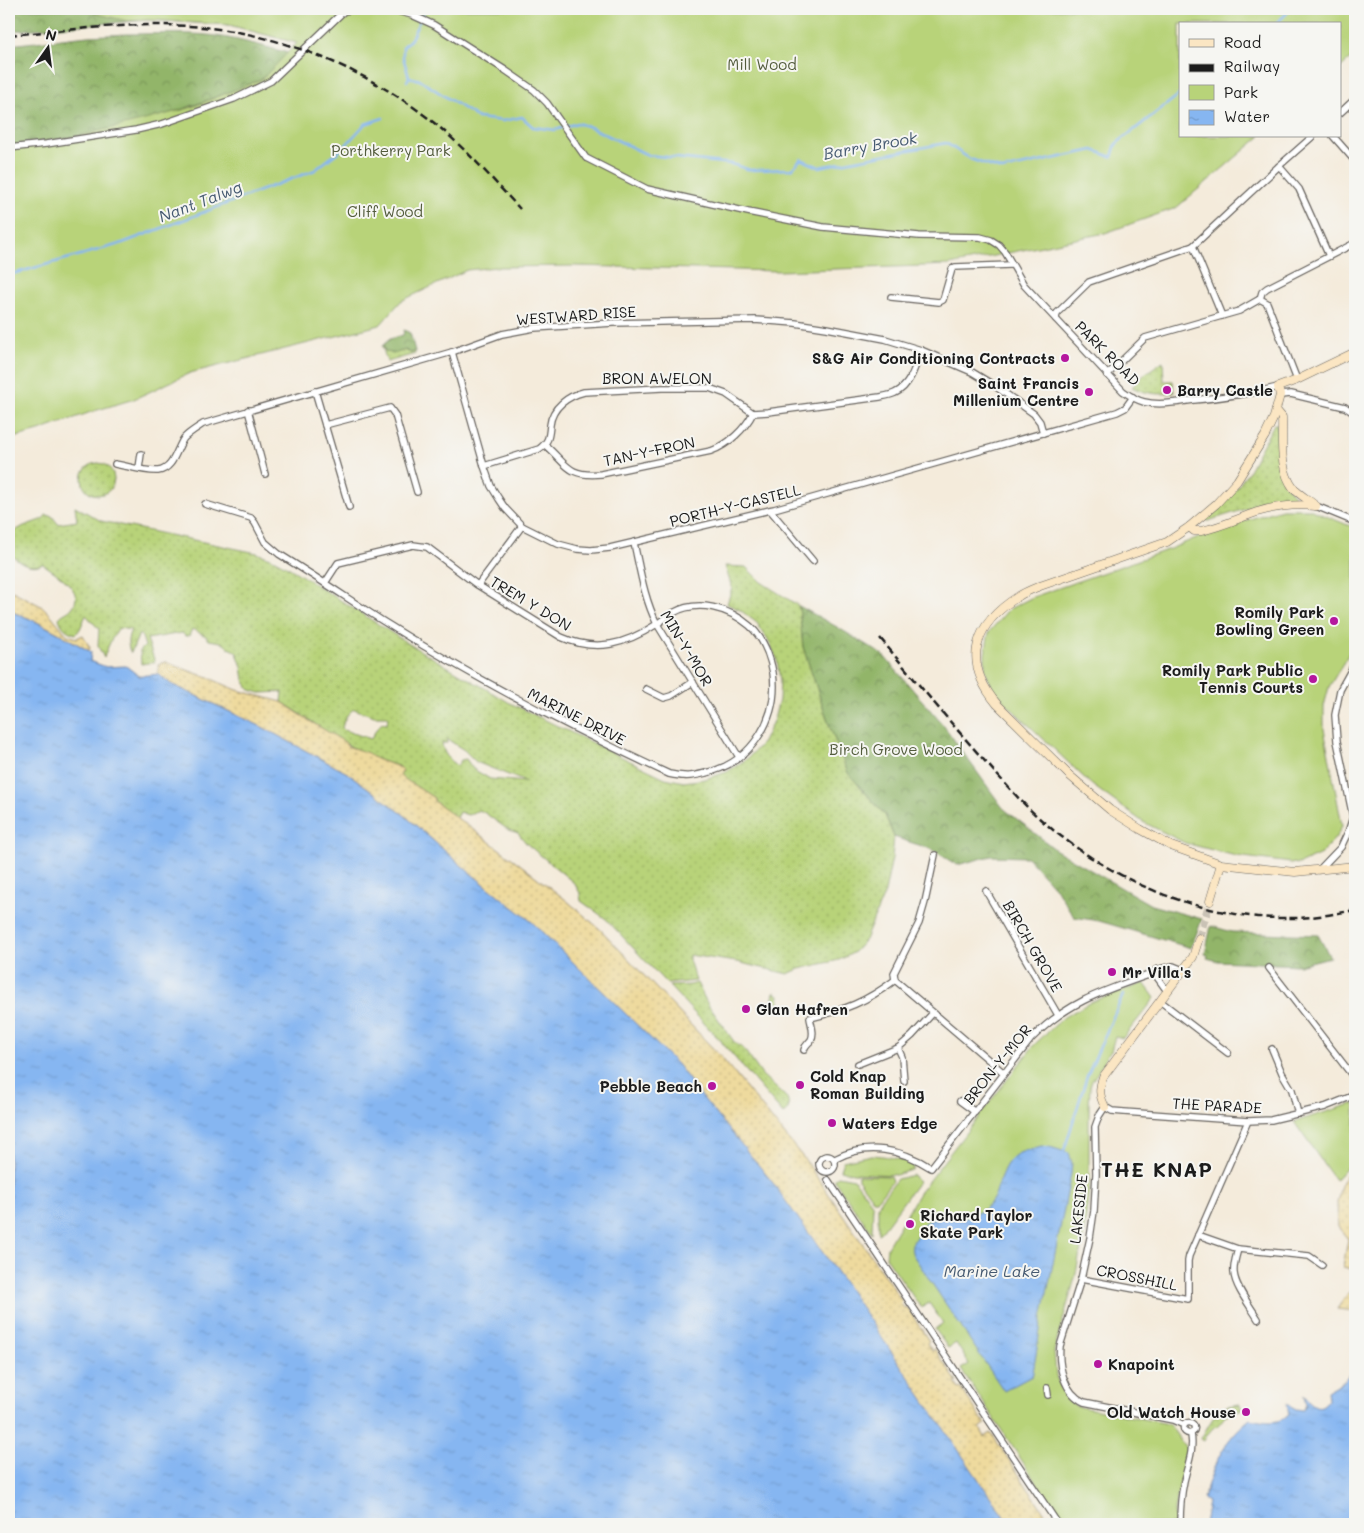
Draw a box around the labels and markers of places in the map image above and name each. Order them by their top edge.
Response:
place label: S&G Air Conditioning Contracts [812,348,1055,368]
marker: S&G Air Conditioning Contracts [1059,352,1071,364]
place label: Saint Francis Millenium Centre [953,373,1079,410]
place label: Barry Castle [1177,380,1273,400]
marker: Barry Castle [1161,384,1173,396]
marker: Saint Francis Millenium Centre [1083,386,1095,398]
place label: Romily Park Bowling Green [1215,602,1324,639]
marker: Romily Park Bowling Green [1328,615,1340,627]
place label: Romily Park Public Tennis Courts [1162,660,1303,697]
marker: Romily Park Public Tennis Courts [1307,673,1319,685]
place label: Mr Villa's [1122,962,1191,982]
marker: Mr Villa's [1106,966,1118,978]
place label: Glan Hafren [756,999,848,1019]
marker: Glan Hafren [740,1003,752,1015]
place label: Cold Knap Roman Building [810,1066,925,1103]
place label: Pebble Beach [599,1076,702,1096]
marker: Cold Knap Roman Building [794,1079,806,1091]
marker: Pebble Beach [706,1080,718,1092]
place label: Waters Edge [842,1113,937,1133]
marker: Waters Edge [826,1117,838,1129]
place label: Richard Taylor Skate Park [920,1205,1032,1242]
marker: Richard Taylor Skate Park [904,1218,916,1230]
place label: Knapoint [1108,1354,1175,1374]
marker: Knapoint [1092,1358,1104,1370]
place label: Old Watch House [1107,1402,1236,1422]
marker: Old Watch House [1240,1406,1252,1418]

